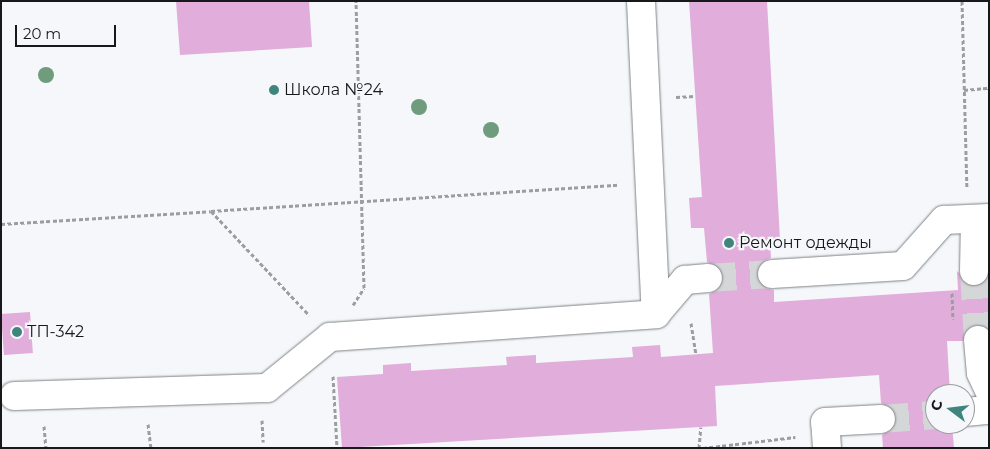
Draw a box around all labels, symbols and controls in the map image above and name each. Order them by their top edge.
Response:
scale bar [18,15,119,47]
text: 20 m [23,24,61,43]
place label: Школа №24 [284,80,383,100]
marker: Школа №24 [268,84,280,96]
place label: Ремонт одежды [739,233,872,253]
marker: Ремонт одежды [723,237,735,249]
place label: ТП-342 [27,322,84,342]
marker: ТП-342 [11,326,23,338]
north arrow [925,384,975,434]
text: С [926,398,946,413]

